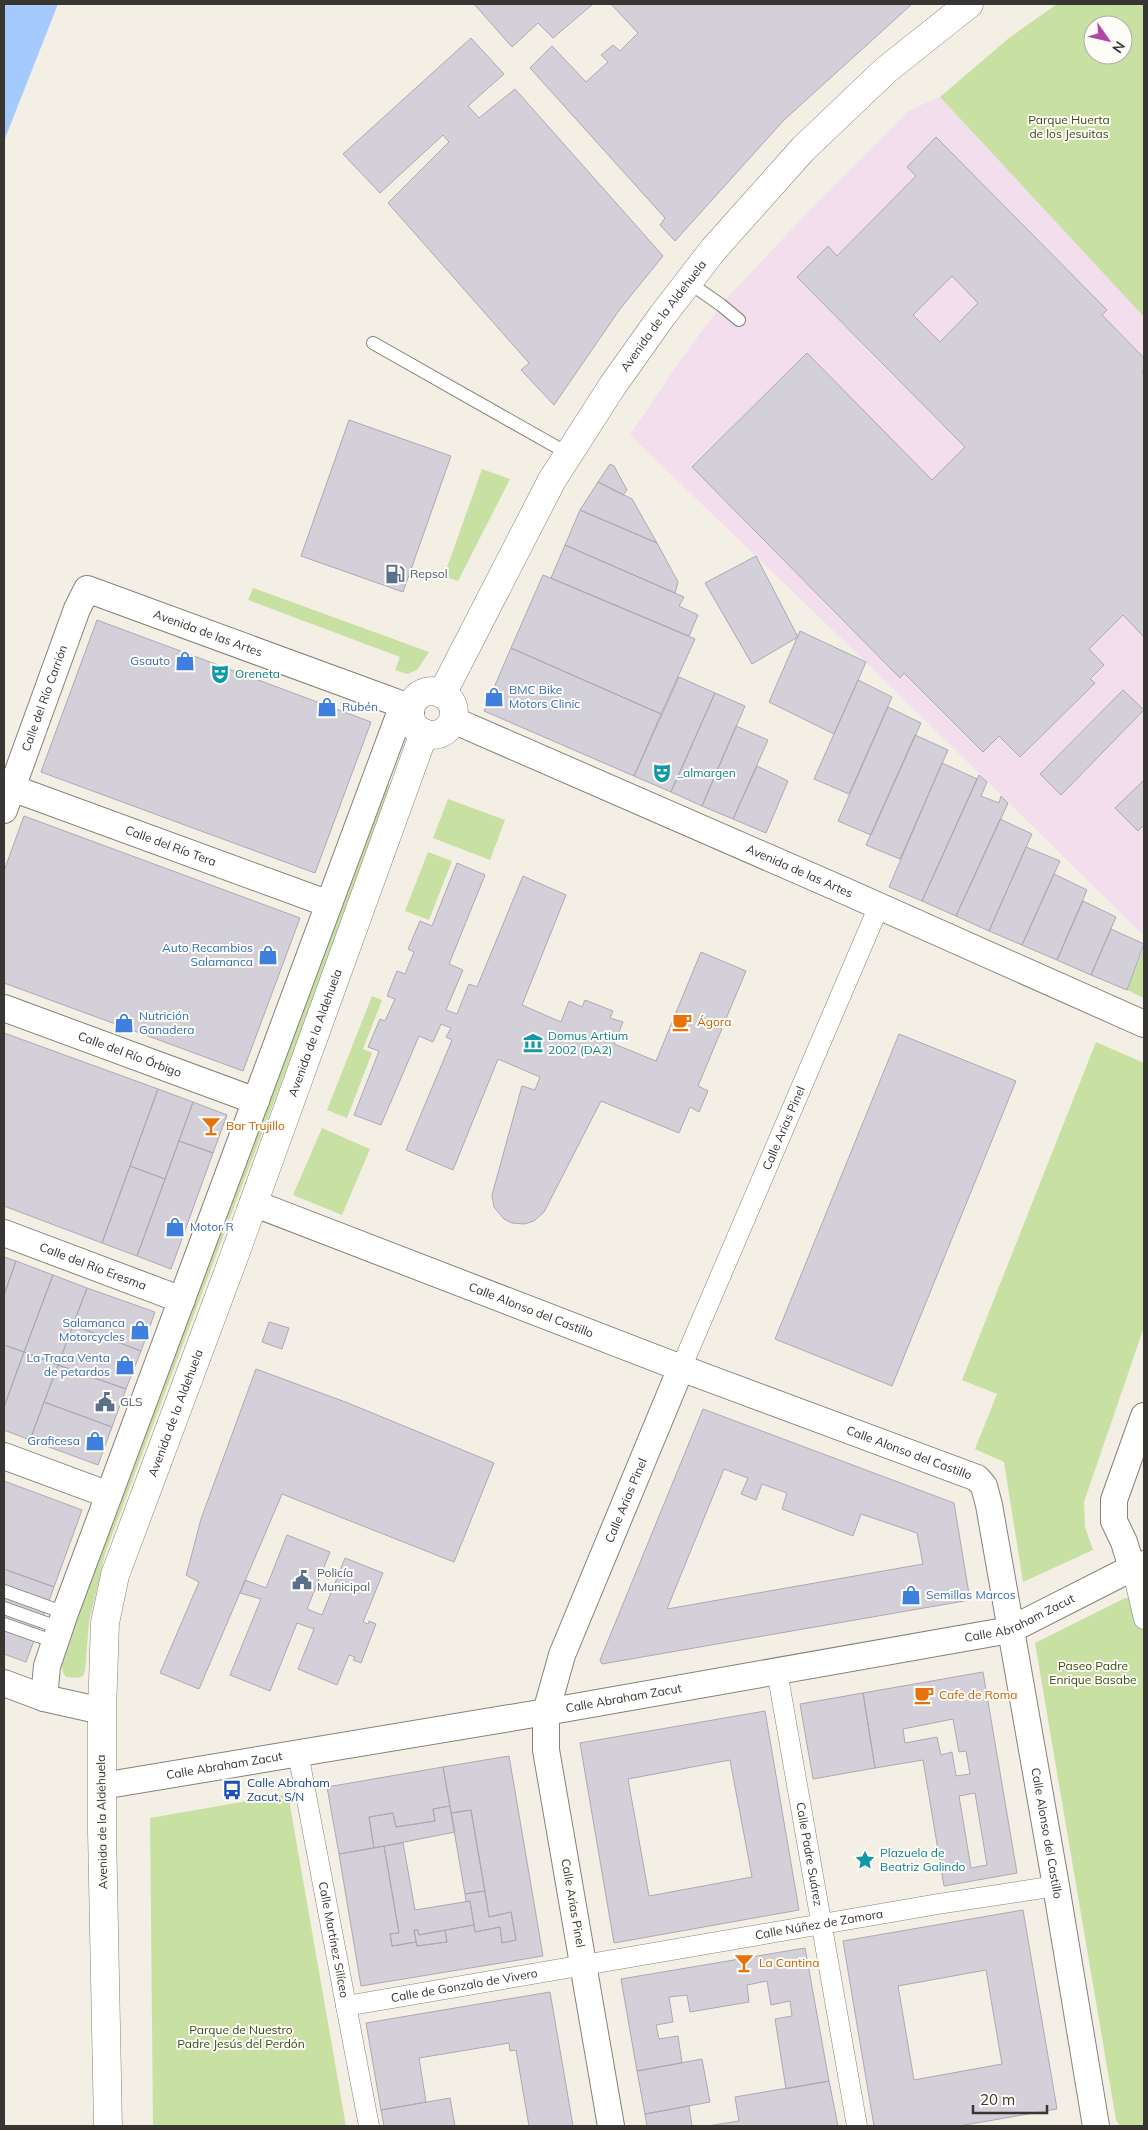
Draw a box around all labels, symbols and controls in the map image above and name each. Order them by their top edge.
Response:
north arrow [1083,15,1133,65]
text: N [1108,38,1129,57]
park label: Parque Huerta de los Jesuitas [1028,112,1110,141]
street label: Avenida de la Aldehuela [617,257,709,374]
fuel station icon: Repsol [384,563,406,585]
place label: Repsol [410,566,448,581]
street label: Avenida de las Artes [152,606,265,660]
street label: Calle del Río Carrión [18,643,70,753]
shop icon: Gsauto [174,650,196,672]
place label: Gsauto [130,653,170,668]
theatre icon: Oreneta [209,663,231,685]
place label: Oreneta [235,666,280,681]
place label: BMC Bike Motors Clinic [509,682,580,711]
shop icon: BMC Bike Motors Clinic [483,686,505,708]
shop icon: Rubén [316,696,338,718]
place label: Rubén [342,699,378,714]
theatre icon: _almargen [651,762,673,784]
place label: _almargen [677,765,736,780]
street label: Calle del Río Tera [123,822,218,869]
street label: Avenida de las Artes [744,841,855,901]
place label: Auto Recambios Salamanca [162,940,253,969]
shop icon: Auto Recambios Salamanca [257,944,279,966]
street label: Avenida de la Aldehuela [285,967,345,1099]
place label: Nutrición Ganadera [139,1008,194,1037]
cafe icon: Ágora [671,1011,693,1033]
shop icon: Nutrición Ganadera [113,1012,135,1034]
place label: Ágora [697,1014,731,1029]
street label: Calle del Río Órbigo [76,1028,184,1080]
place label: Domus Artium 2002 (DA2) [548,1028,628,1057]
museum icon: Domus Artium 2002 (DA2) [522,1032,544,1054]
street label: Calle Arias Pinel [759,1084,808,1172]
bar icon: Bar Trujillo [200,1115,222,1137]
place label: Bar Trujillo [226,1118,285,1133]
shop icon: Motor R [164,1216,186,1238]
place label: Motor R [190,1219,234,1234]
street label: Calle del Río Eresma [38,1239,149,1293]
street label: Calle Alonso del Castillo [467,1279,596,1341]
place label: Salamanca Motorcycles [59,1315,125,1344]
shop icon: Salamanca Motorcycles [129,1319,151,1341]
street label: Avenida de la Aldehuela [144,1347,206,1479]
place label: La Traca Venta de petardos [26,1350,110,1379]
shop icon: La Traca Venta de petardos [114,1354,136,1376]
public building icon: GLS [94,1391,116,1413]
place label: GLS [120,1394,143,1409]
street label: Calle Alonso del Castillo [844,1422,974,1482]
shop icon: Graficesa [84,1430,106,1452]
place label: Graficesa [27,1433,80,1448]
street label: Calle Arias Pinel [601,1456,650,1545]
place label: Policía Municipal [317,1565,370,1594]
public building icon: Policía Municipal [291,1569,313,1591]
shop icon: Semillas Marcos [900,1584,922,1606]
place label: Semillas Marcos [926,1587,1016,1602]
street label: Calle Abraham Zacut [963,1591,1077,1645]
park label: Paseo Padre Enrique Basabe [1049,1658,1137,1687]
street label: Calle Abraham Zacut [564,1680,683,1715]
cafe icon: Cafe de Roma [913,1684,935,1706]
place label: Cafe de Roma [939,1687,1017,1702]
street label: Calle Abraham Zacut [165,1748,283,1782]
street label: Avenida de la Aldehuela [93,1755,110,1889]
street label: Calle Alonso del Castillo [1028,1766,1066,1900]
place label: Calle Abraham Zacut, S/N [247,1775,330,1804]
bus stop icon: Calle Abraham Zacut, S/N [221,1779,243,1801]
street label: Calle Padre Suárez [793,1801,826,1907]
place label: Plazuela de Beatriz Galindo [880,1845,966,1874]
place icon: Plazuela de Beatriz Galindo [854,1849,876,1871]
street label: Calle Arias Pinel [558,1857,589,1949]
street label: Calle Martínez Silíceo [316,1880,352,1999]
street label: Calle Núñez de Zamora [754,1906,884,1942]
bar icon: La Cantina [733,1952,755,1974]
place label: La Cantina [759,1955,819,1970]
street label: Calle de Gonzalo de Vivero [390,1965,539,2005]
park label: Parque de Nuestro Padre Jesús del Perdón [177,2022,305,2051]
scale bar [973,2082,1047,2114]
text: 20 m [980,2090,1015,2109]

